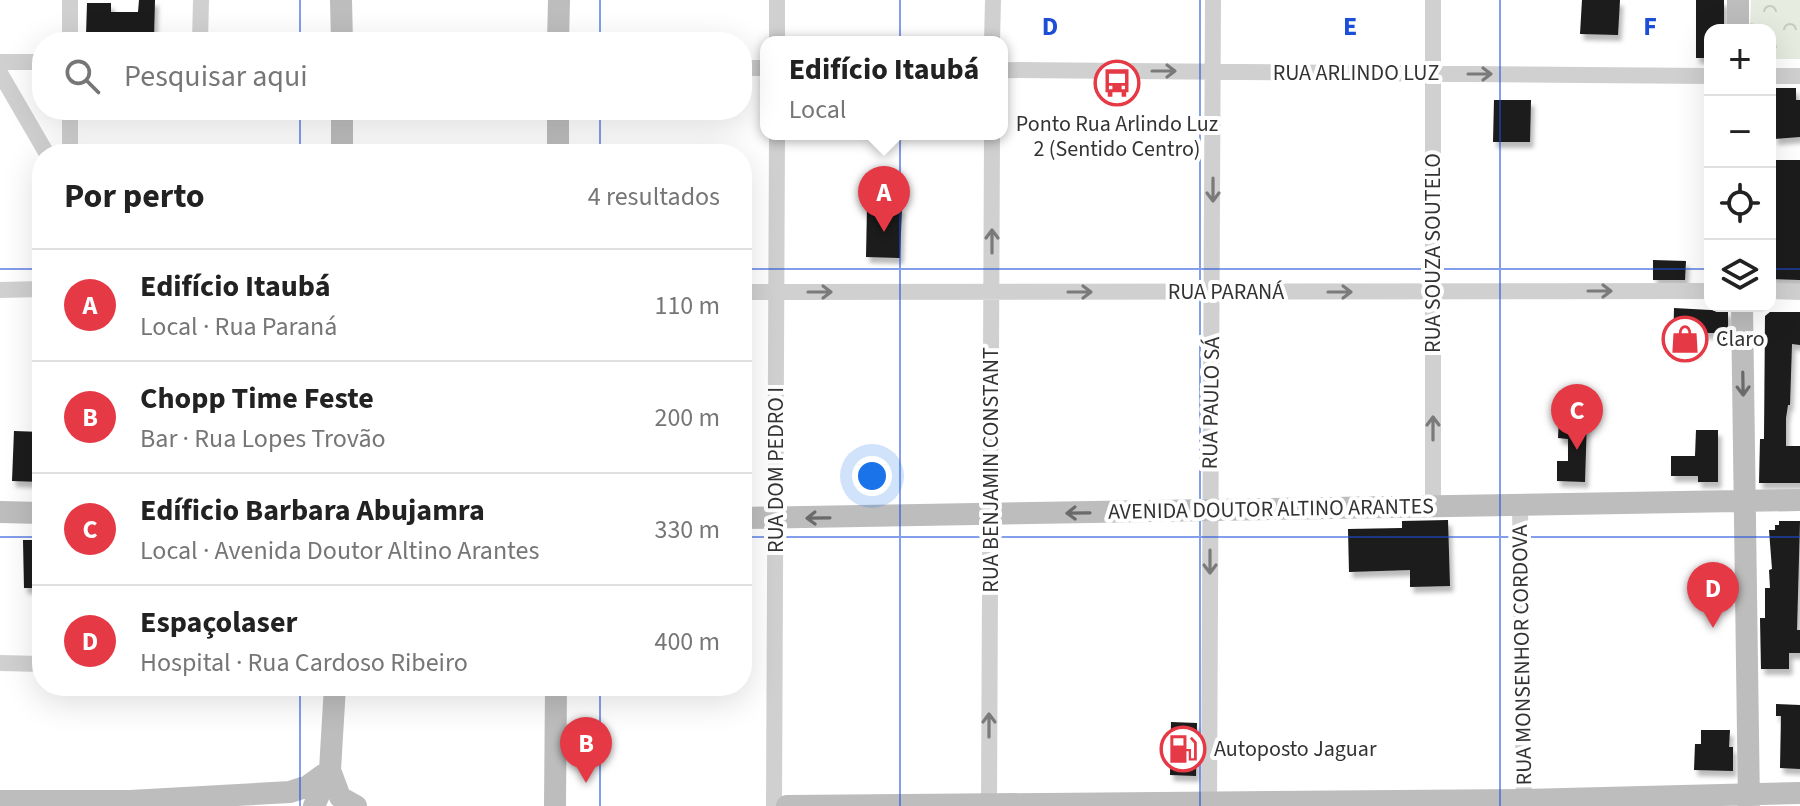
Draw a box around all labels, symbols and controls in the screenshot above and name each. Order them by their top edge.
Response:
text: D [1042,8,1058,45]
text: E [1343,8,1357,45]
text: F [1643,8,1657,45]
map controls [1704,24,1776,312]
button: + [1704,24,1776,96]
search box [32,32,752,120]
popup [760,36,1008,140]
text: Edifício Itaubá [789,48,979,91]
icon: search [60,54,104,98]
text: Pesquisar aqui [124,55,308,98]
street label: RUA ARLINDO LUZ [1273,57,1439,89]
bus stop icon: Ponto Rua Arlindo Luz 2 (Sentido Centro) [1093,59,1141,107]
one-way arrow [1150,63,1177,79]
one-way arrow [1466,66,1493,82]
text: Local [789,91,847,128]
button: − [1704,96,1776,168]
place label: Ponto Rua Arlindo Luz 2 (Sentido Centro) [1016,108,1218,165]
street label: RUA SOUZA SOUTELO [1417,153,1449,353]
pin: A [858,166,910,232]
button: locate [1704,168,1776,240]
text: Por perto [64,172,205,221]
one-way arrow [1205,176,1221,203]
text: 4 resultados [588,178,720,215]
one-way arrow [984,228,999,255]
button: layers [1704,240,1776,312]
text: Edifício Itaubá [140,265,331,308]
street label: RUA PARANÁ [1168,276,1284,308]
one-way arrow [1586,283,1613,299]
one-way arrow [806,284,833,300]
one-way arrow [1066,284,1093,300]
one-way arrow [1326,284,1353,300]
text: A [83,287,97,324]
text: 110 m [654,287,720,324]
text: Local · Rua Paraná [140,308,337,345]
shop icon: Claro [1661,315,1709,363]
place label: Claro [1716,323,1765,355]
street label: RUA PAULO SÁ [1194,336,1228,470]
street label: RUA BENJAMIN CONSTANT [975,347,1007,593]
one-way arrow [1735,370,1751,397]
text: Chopp Time Feste [140,377,374,420]
pin: C [1551,384,1603,450]
street label: RUA DOM PEDRO I [760,387,792,553]
text: B [82,399,98,436]
text: 200 m [654,399,720,436]
one-way arrow [1425,415,1441,442]
text: Bar · Rua Lopes Trovão [140,420,386,457]
your location [852,456,892,496]
text: Edíficio Barbara Abujamra [140,489,485,532]
street label: AVENIDA DOUTOR ALTINO ARANTES [1108,490,1434,528]
one-way arrow [1065,505,1092,521]
one-way arrow [805,510,832,525]
text: C [82,511,98,548]
text: 330 m [654,511,720,548]
street label: RUA MONSENHOR CORDOVA [1504,524,1540,786]
text: Local · Avenida Doutor Altino Arantes [140,532,539,569]
one-way arrow [1202,548,1218,575]
pin: D [1687,562,1739,628]
text: Espaçolaser [140,601,297,644]
text: D [82,623,98,660]
text: 400 m [654,623,720,660]
text: Hospital · Rua Cardoso Ribeiro [140,644,468,681]
one-way arrow [981,712,997,739]
pin: B [560,717,612,783]
fuel station icon: Autoposto Jaguar [1159,725,1207,773]
place label: Autoposto Jaguar [1214,733,1377,765]

